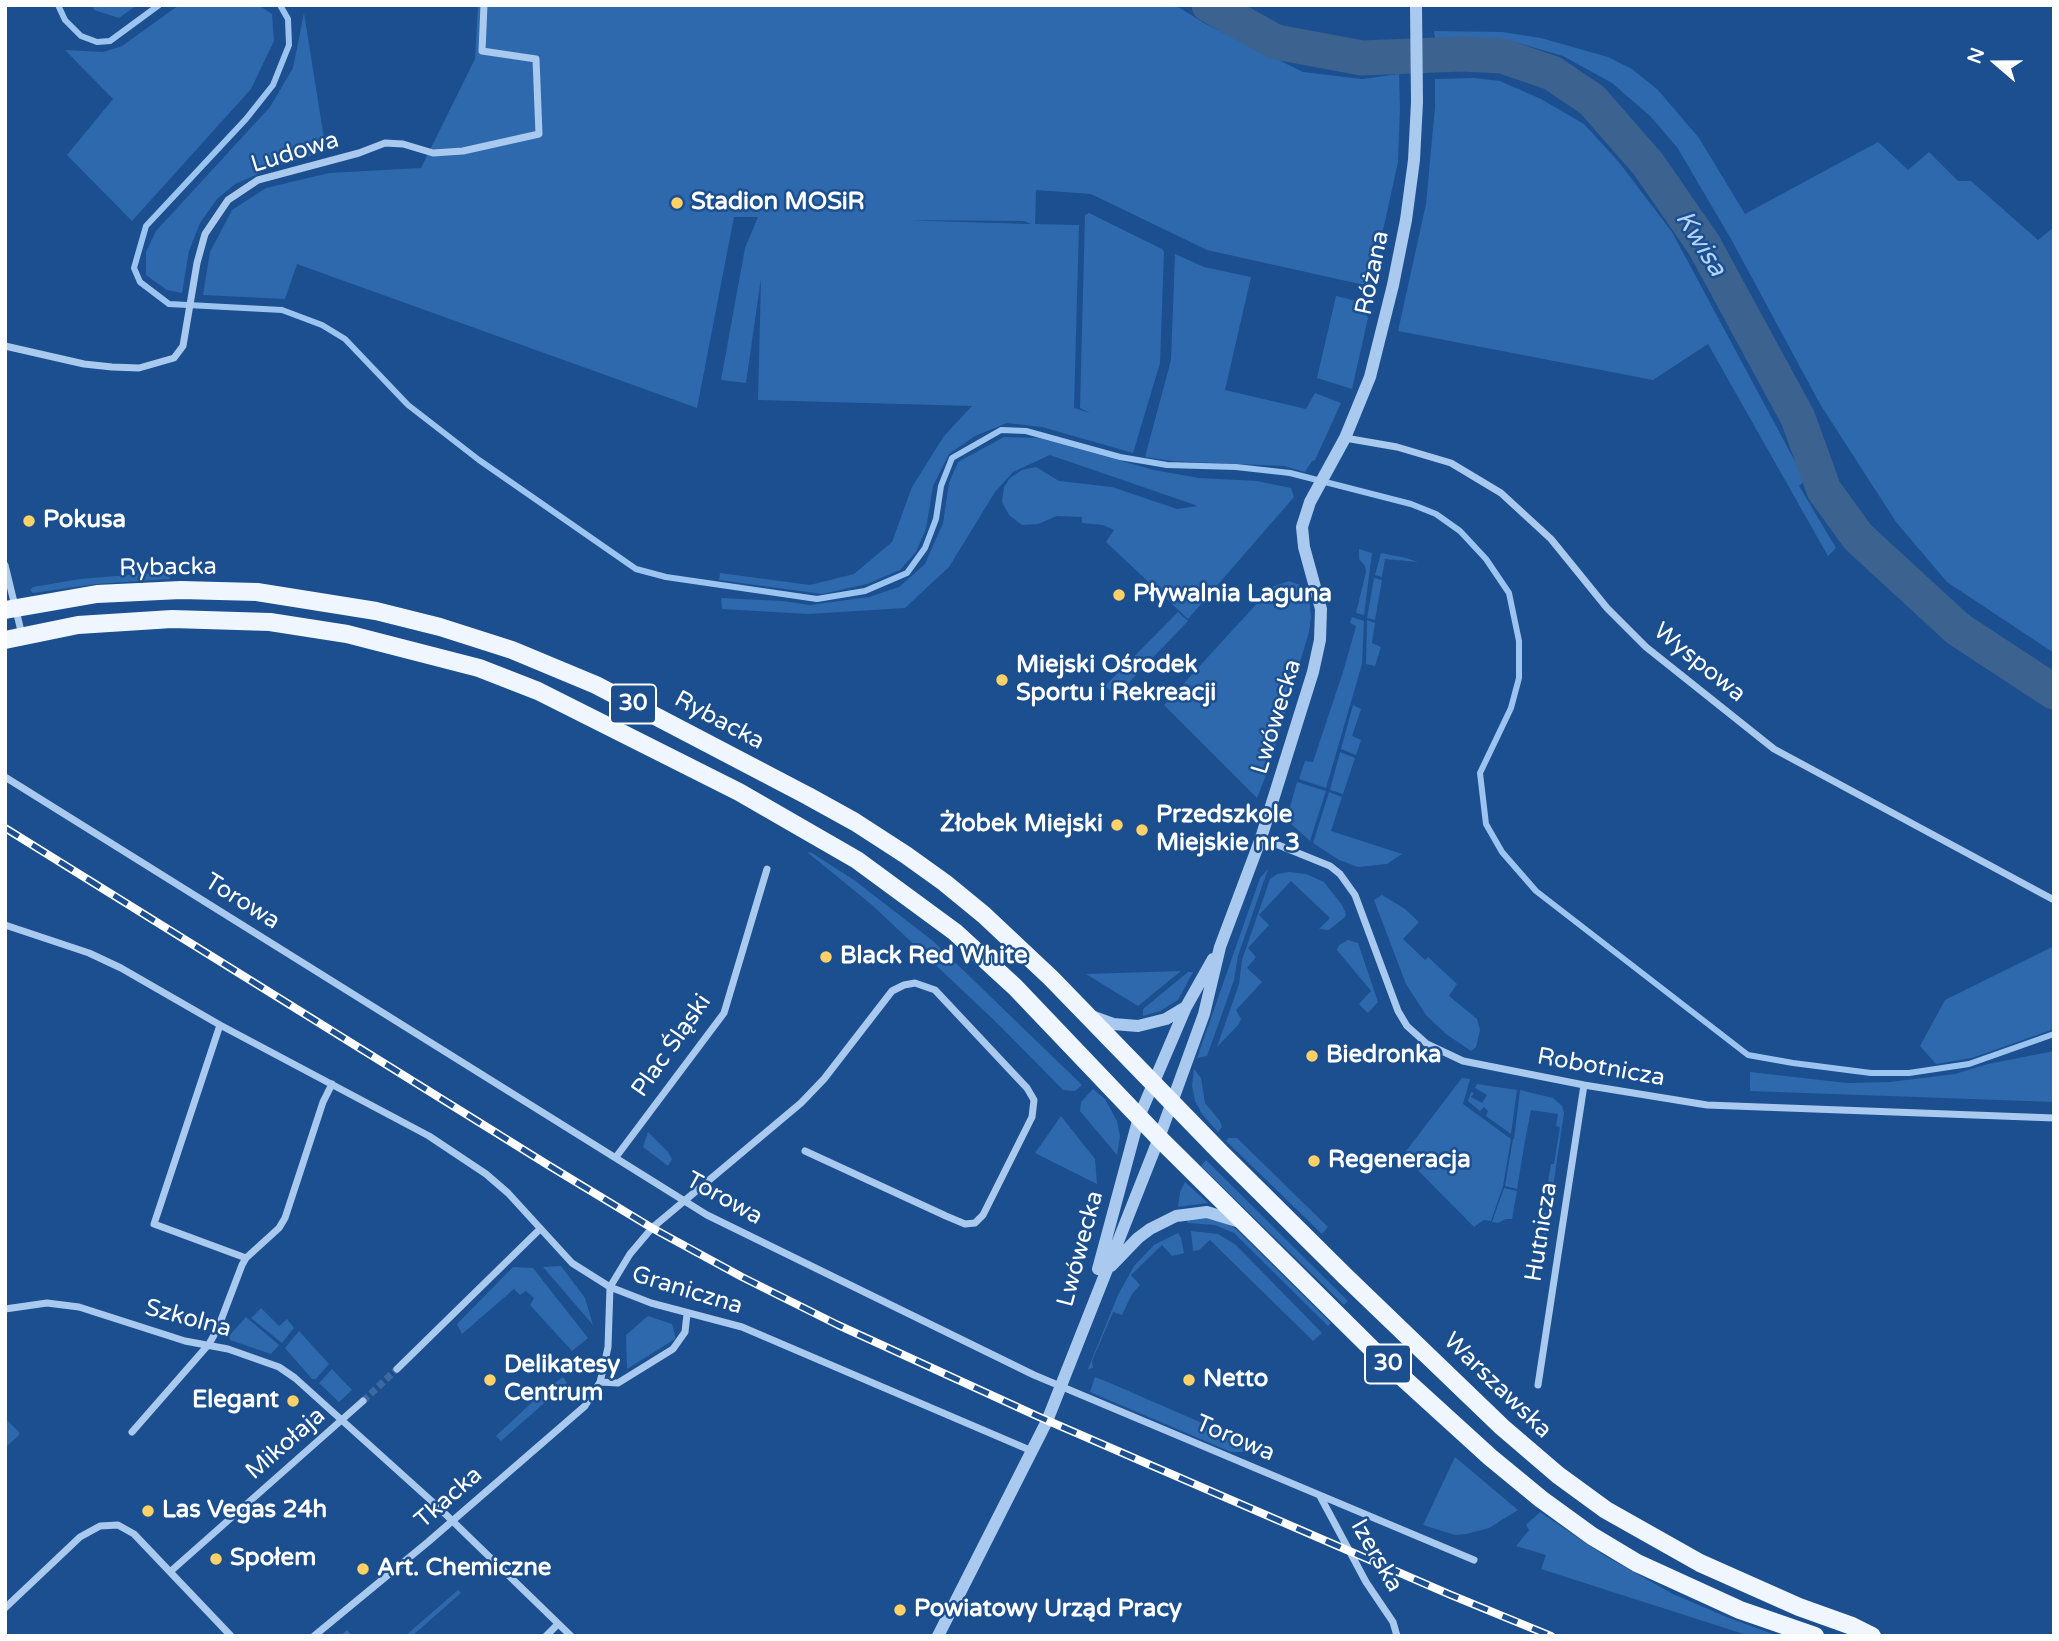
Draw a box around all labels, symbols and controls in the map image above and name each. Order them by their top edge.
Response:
north arrow [1961,28,2031,98]
text: N [1963,45,1989,67]
street label: Ludowa [248,126,342,180]
place label: Stadion MOSiR [691,189,865,217]
marker: Stadion MOSiR [669,195,685,211]
water label: Kwisa [1668,205,1732,283]
street label: Różana [1350,228,1396,318]
place label: Pokusa [43,507,126,535]
marker: Pokusa [21,513,37,529]
street label: Rybacka [119,553,217,583]
place label: Pływalnia Laguna [1133,581,1332,609]
marker: Pływalnia Laguna [1111,587,1127,603]
street label: Wyspowa [1647,617,1751,709]
place label: Miejski Ośrodek Sportu i Rekreacji [1016,652,1216,708]
street label: Lwówecka [1246,656,1308,778]
marker: Miejski Ośrodek Sportu i Rekreacji [994,672,1010,688]
road number: 30 [610,684,656,724]
street label: Rybacka [669,685,769,757]
place label: Przedszkole Miejskie nr 3 [1156,802,1300,858]
place label: Żłobek Miejski [940,811,1103,839]
marker: Żłobek Miejski [1109,817,1125,833]
marker: Przedszkole Miejskie nr 3 [1134,822,1150,838]
street label: Torowa [199,868,285,936]
place label: Black Red White [840,943,1028,971]
marker: Black Red White [818,949,834,965]
street label: Plac Śląski [626,989,718,1103]
place label: Biedronka [1326,1042,1442,1070]
street label: Robotnicza [1535,1043,1667,1093]
marker: Biedronka [1304,1048,1320,1064]
place label: Regeneracja [1328,1147,1471,1175]
marker: Regeneracja [1306,1153,1322,1169]
street label: Torowa [681,1166,767,1232]
street label: Hutnicza [1520,1180,1564,1284]
street label: Lwówecka [1052,1188,1110,1310]
street label: Graniczna [628,1261,746,1321]
street label: Szkolna [142,1294,234,1344]
street label: Warszawska [1437,1327,1557,1445]
road number: 30 [1365,1344,1411,1384]
place label: Delikatesy Centrum [504,1352,620,1408]
place label: Netto [1203,1366,1268,1394]
marker: Delikatesy Centrum [482,1372,498,1388]
marker: Netto [1181,1372,1197,1388]
place label: Elegant [192,1387,279,1415]
marker: Elegant [285,1393,301,1409]
street label: Mikołaja [240,1402,332,1486]
street label: Torowa [1191,1409,1279,1469]
street label: Tkacka [409,1461,489,1535]
place label: Las Vegas 24h [162,1497,327,1525]
marker: Las Vegas 24h [140,1503,156,1519]
street label: Izerska [1344,1514,1408,1598]
place label: Społem [230,1545,316,1573]
marker: Społem [208,1551,224,1567]
place label: Art. Chemiczne [377,1555,551,1583]
marker: Art. Chemiczne [355,1561,371,1577]
place label: Powiatowy Urząd Pracy [914,1596,1182,1624]
marker: Powiatowy Urząd Pracy [892,1602,908,1618]

